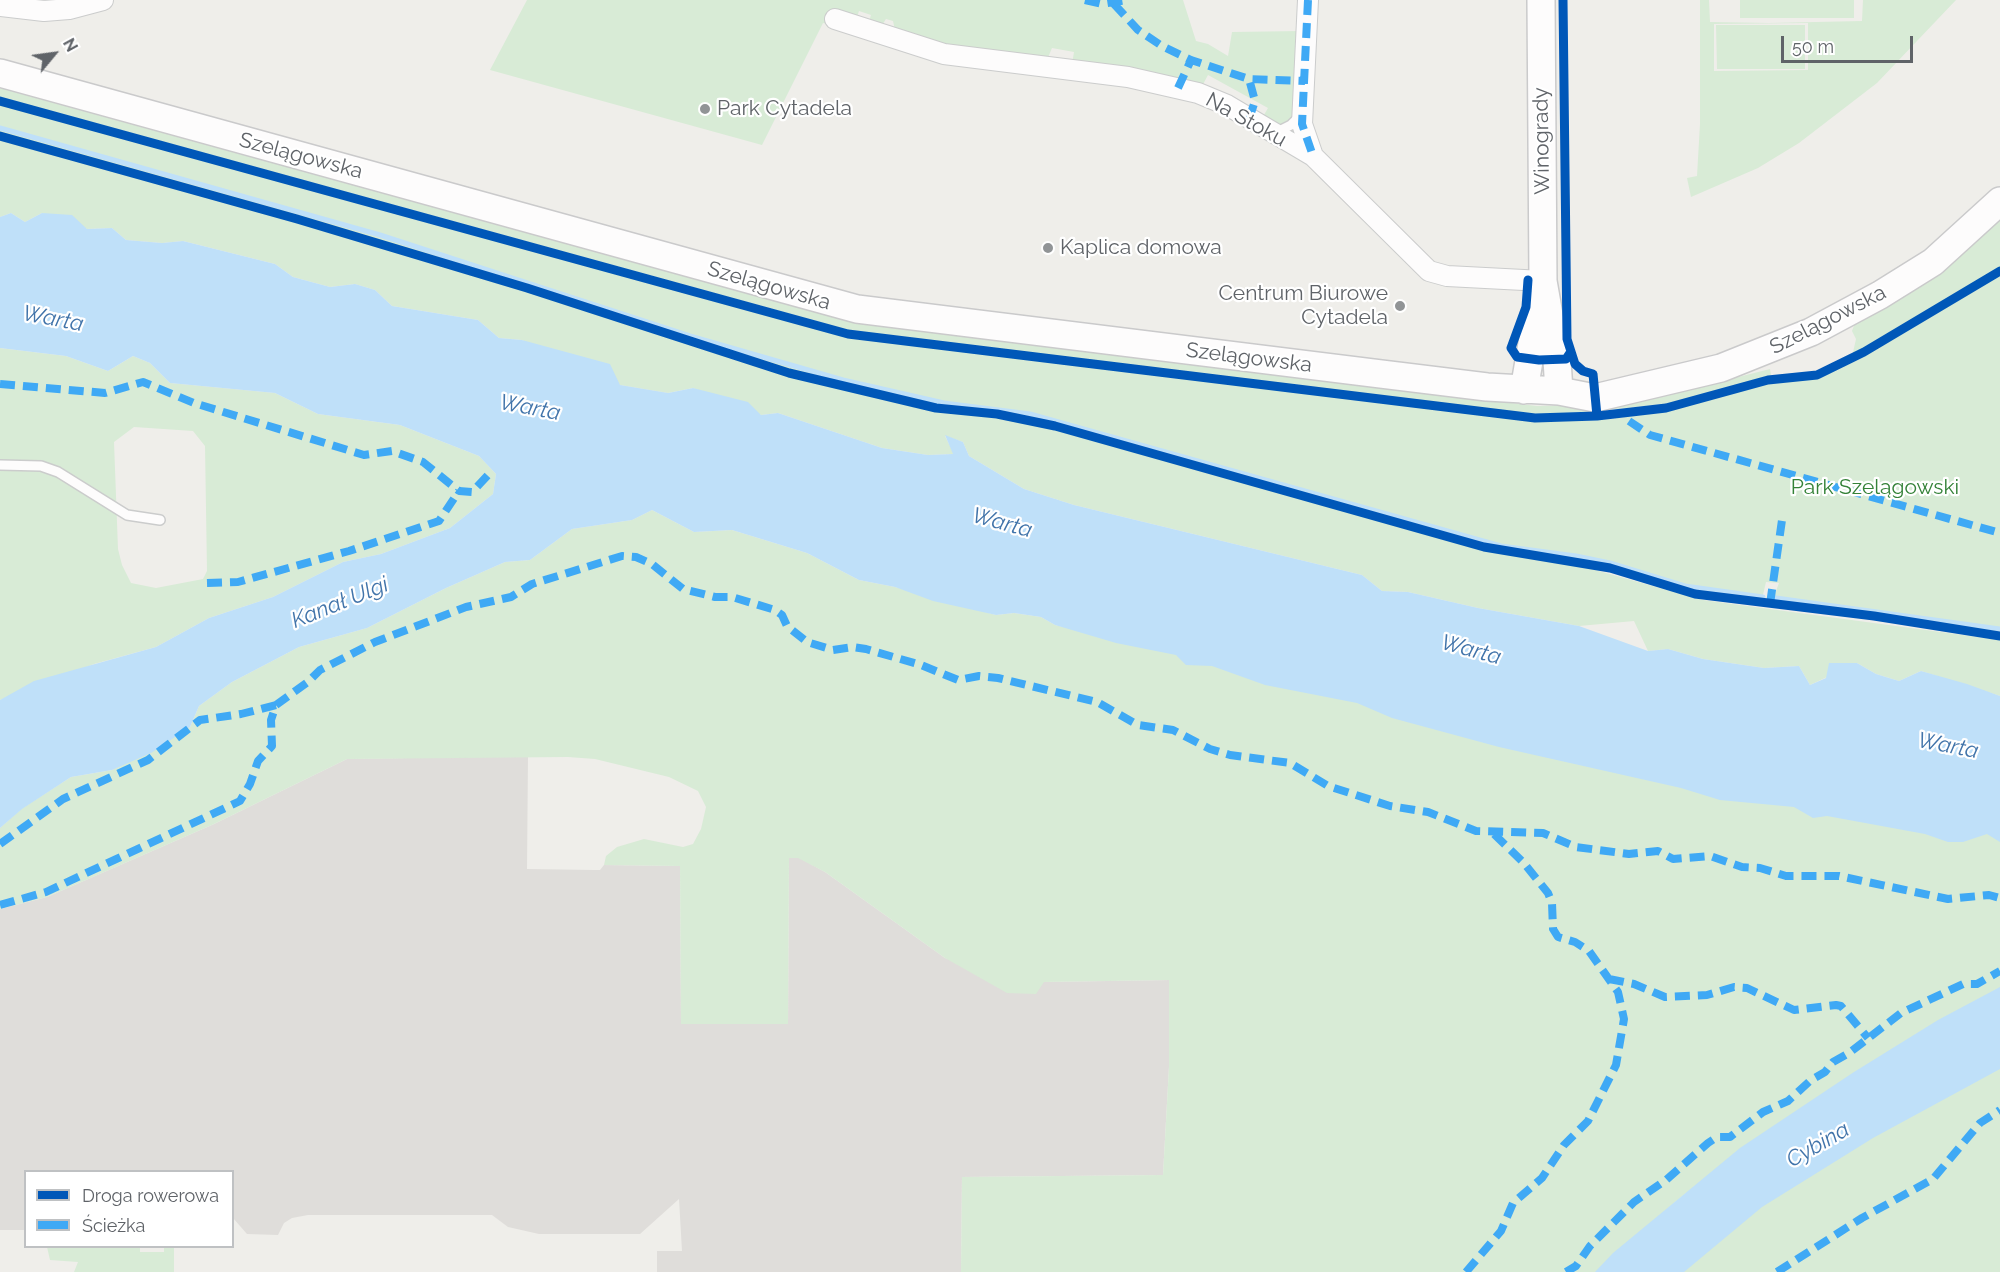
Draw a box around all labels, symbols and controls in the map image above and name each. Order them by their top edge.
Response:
north arrow [24,24,84,84]
scale bar [1784,24,1916,62]
text: N [59,35,81,55]
text: 50 m [1792,36,1834,57]
street label: Winogrady [1528,87,1556,195]
street label: Na Stoku [1201,88,1291,152]
place label: Park Cytadela [717,96,852,122]
marker: Park Cytadela [698,102,712,116]
street label: Szelągowska [236,127,366,185]
place label: Kaplica domowa [1060,235,1222,261]
marker: Kaplica domowa [1041,241,1055,255]
street label: Szelągowska [705,256,833,316]
street label: Szelągowska [1766,280,1890,360]
place label: Centrum Biurowe Cytadela [1218,281,1388,331]
marker: Centrum Biurowe Cytadela [1393,299,1407,313]
water label: Warta [20,300,86,338]
street label: Szelągowska [1184,338,1314,378]
water label: Warta [497,389,563,427]
park label: Park Szelągowski [1791,475,1959,501]
water label: Warta [969,502,1035,544]
water label: Kanał Ulgi [288,572,392,634]
water label: Warta [1438,629,1504,671]
water label: Warta [1915,727,1981,765]
water label: Cybina [1782,1117,1854,1173]
legend [24,1170,234,1248]
text: Droga rowerowa [82,1185,219,1206]
text: Ścieżka [82,1215,145,1236]

